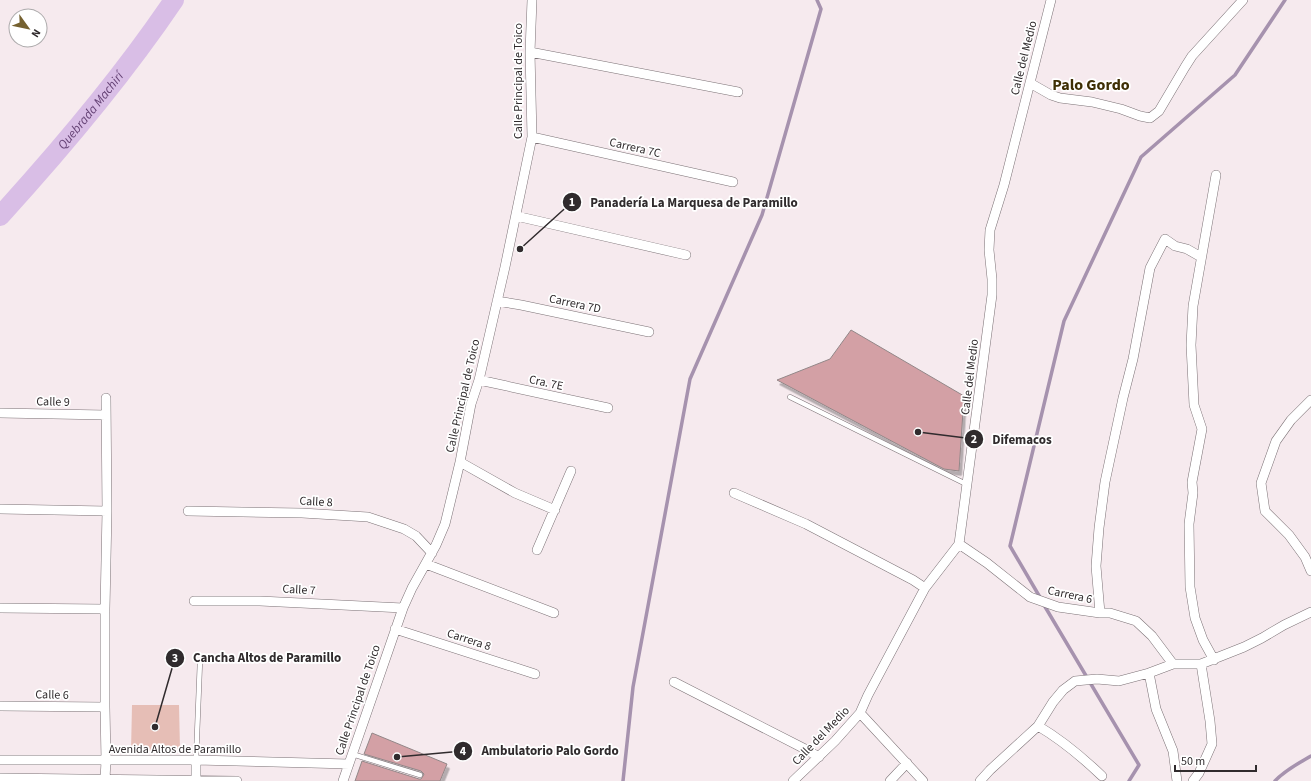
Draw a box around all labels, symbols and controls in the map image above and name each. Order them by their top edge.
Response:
north arrow [8,8,48,48]
street label: Calle del Medio [1007,19,1041,97]
street label: Calle Principal de Toico [510,23,527,139]
text: N [28,26,44,40]
water label: Quebrada Machirí [54,67,129,153]
district label: Palo Gordo [1052,74,1130,96]
street label: Carrera 7C [608,134,662,162]
callout: Panadería La Marquesa de Paramillo [562,190,806,215]
text: 1 [569,194,575,211]
text: Panadería La Marquesa de Paramillo [590,194,798,212]
street label: Carrera 7D [547,290,603,318]
street label: Calle Principal de Toico [442,338,484,454]
street label: Calle del Medio [957,338,983,416]
street label: Cra. 7E [527,371,565,395]
street label: Calle 9 [36,393,70,411]
callout: Difemacos [964,427,1060,452]
text: 2 [971,431,977,448]
text: Difemacos [992,431,1052,449]
street label: Calle 8 [299,493,333,511]
street label: Calle 7 [282,581,316,599]
street label: Carrera 6 [1046,582,1094,608]
street label: Carrera 8 [445,625,493,655]
street label: Calle Principal de Toico [331,642,385,758]
callout: Cancha Altos de Paramillo [165,645,349,670]
text: Cancha Altos de Paramillo [193,649,341,667]
text: 3 [172,650,178,667]
street label: Calle 6 [35,686,69,704]
street label: Calle del Medio [788,703,854,769]
callout: Ambulatorio Palo Gordo [453,738,627,763]
street label: Avenida Altos de Paramillo [109,741,241,758]
text: Ambulatorio Palo Gordo [480,742,619,760]
text: 4 [460,743,467,760]
scale bar [1175,747,1256,773]
text: 50 m [1181,753,1205,770]

